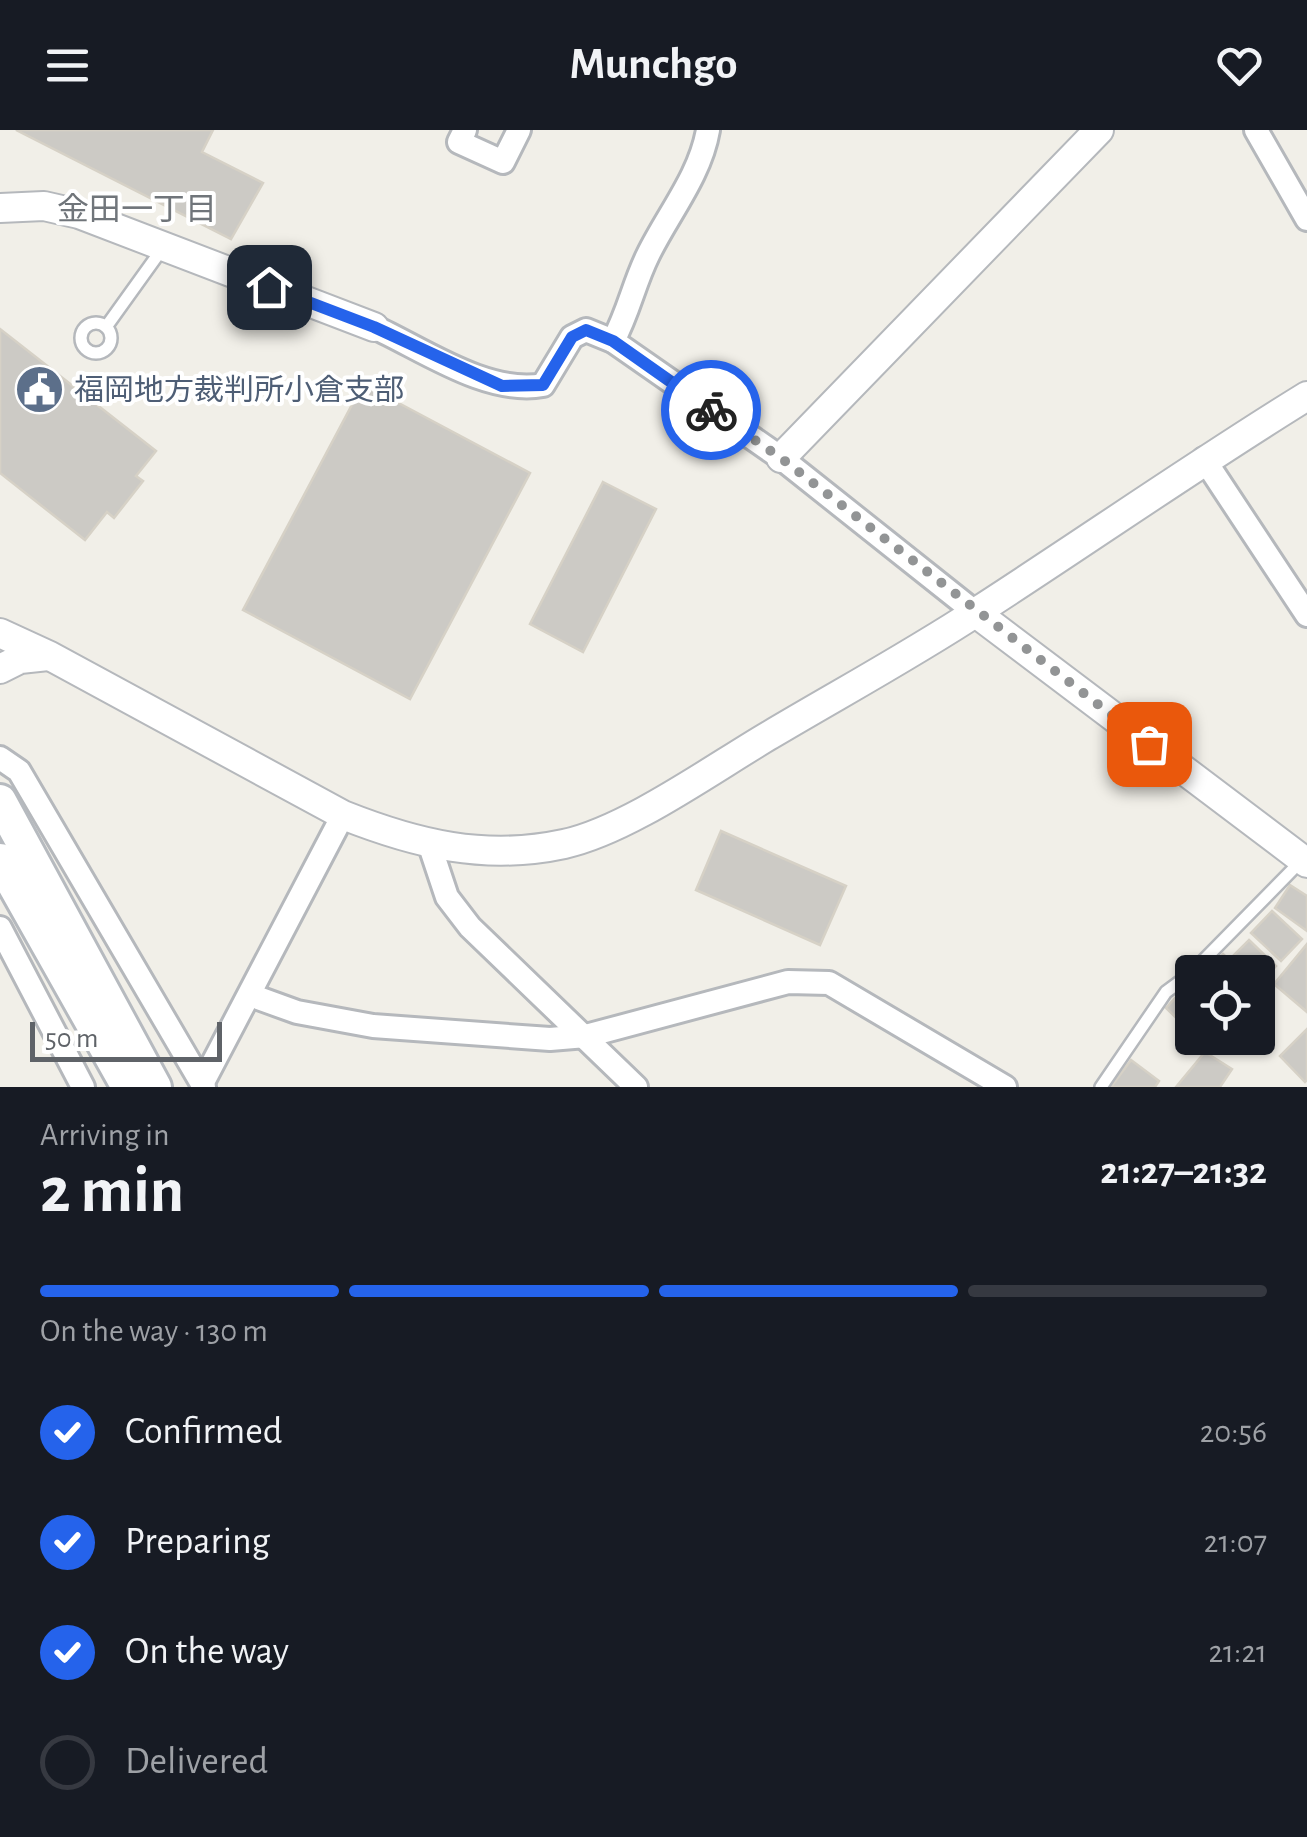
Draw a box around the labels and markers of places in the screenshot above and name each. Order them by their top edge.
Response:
pin [227,245,312,330]
public building icon: 福岡地方裁判所小倉支部 [13,364,65,416]
place label: 福岡地方裁判所小倉支部 [74,374,404,406]
pin [1107,702,1192,787]

